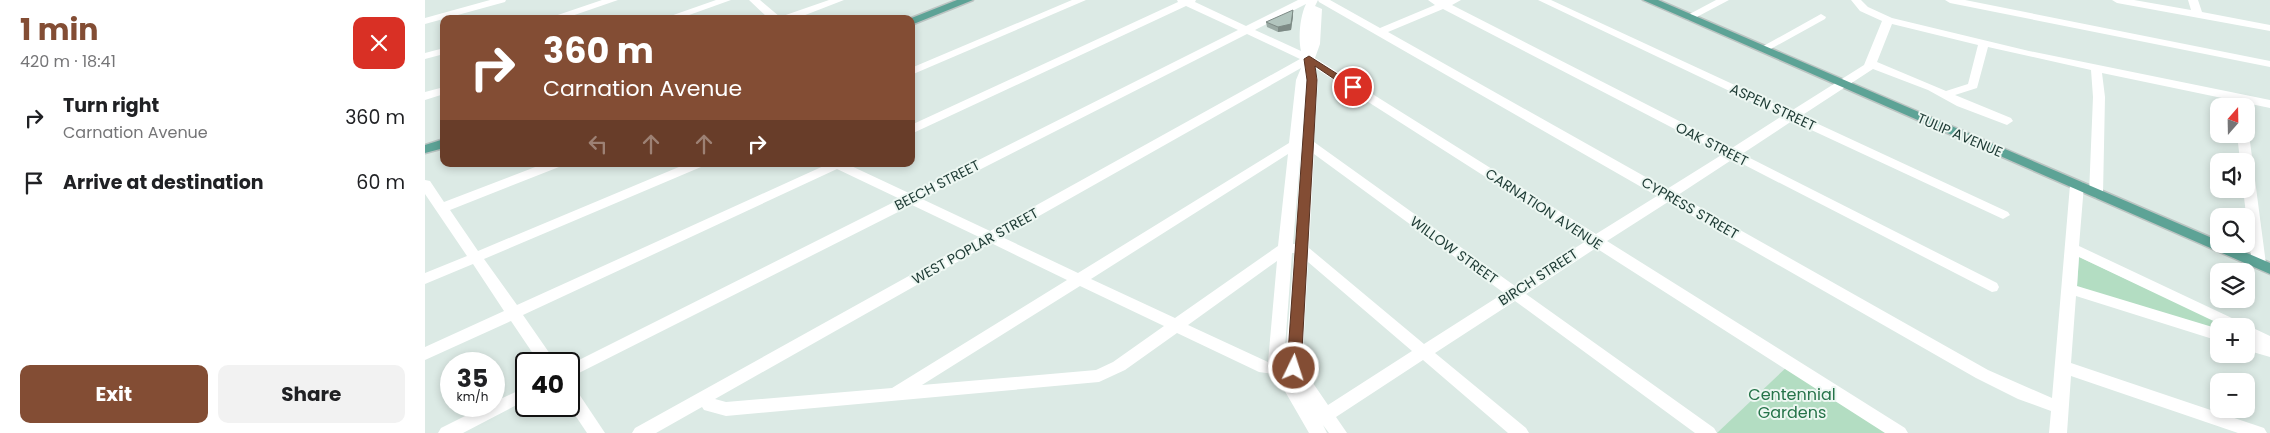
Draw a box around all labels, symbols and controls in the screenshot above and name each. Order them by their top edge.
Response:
text: 1 min [20,8,98,51]
button: close [353,17,405,69]
text: 360 m [543,26,654,75]
icon: right [460,35,525,100]
text: 420 m · 18:41 [20,50,116,73]
pin [1332,66,1374,108]
text: Carnation Avenue [543,73,742,104]
icon: arrive [1339,73,1367,101]
street label: ASPEN STREET [1727,78,1820,136]
text: Turn right [63,92,159,119]
north arrow [2210,98,2255,142]
map controls [2210,98,2255,418]
icon: right [20,104,48,132]
text: 360 m [345,104,405,131]
street label: TULIP AVENUE [1914,108,2006,162]
street label: OAK STREET [1672,117,1752,171]
text: Carnation Avenue [63,121,208,144]
icon: left [584,130,612,158]
icon: ahead [637,130,665,158]
icon: ahead [690,130,718,158]
icon: right [743,130,771,158]
button: sound [2210,153,2255,198]
street label: BEECH STREET [891,155,984,215]
street label: CARNATION AVENUE [1481,164,1607,254]
icon: arrive [20,169,48,197]
text: Arrive at destination [63,169,264,196]
text: 60 m [356,169,405,196]
street label: CYPRESS STREET [1638,172,1743,244]
street label: WEST POPLAR STREET [908,203,1042,289]
button: search [2210,208,2255,253]
street label: WILLOW STREET [1406,211,1502,289]
street label: BIRCH STREET [1494,244,1582,310]
button: layers [2210,263,2255,308]
button: + [2210,318,2255,363]
position arrow [1267,341,1319,393]
speed limit sign: 40 [515,352,580,417]
text: 35 [457,361,488,396]
button: Exit [20,365,208,423]
button: Share [218,365,405,423]
button: − [2210,373,2255,418]
park label: Centennial Gardens [1748,383,1836,424]
text: km/h [457,388,488,405]

